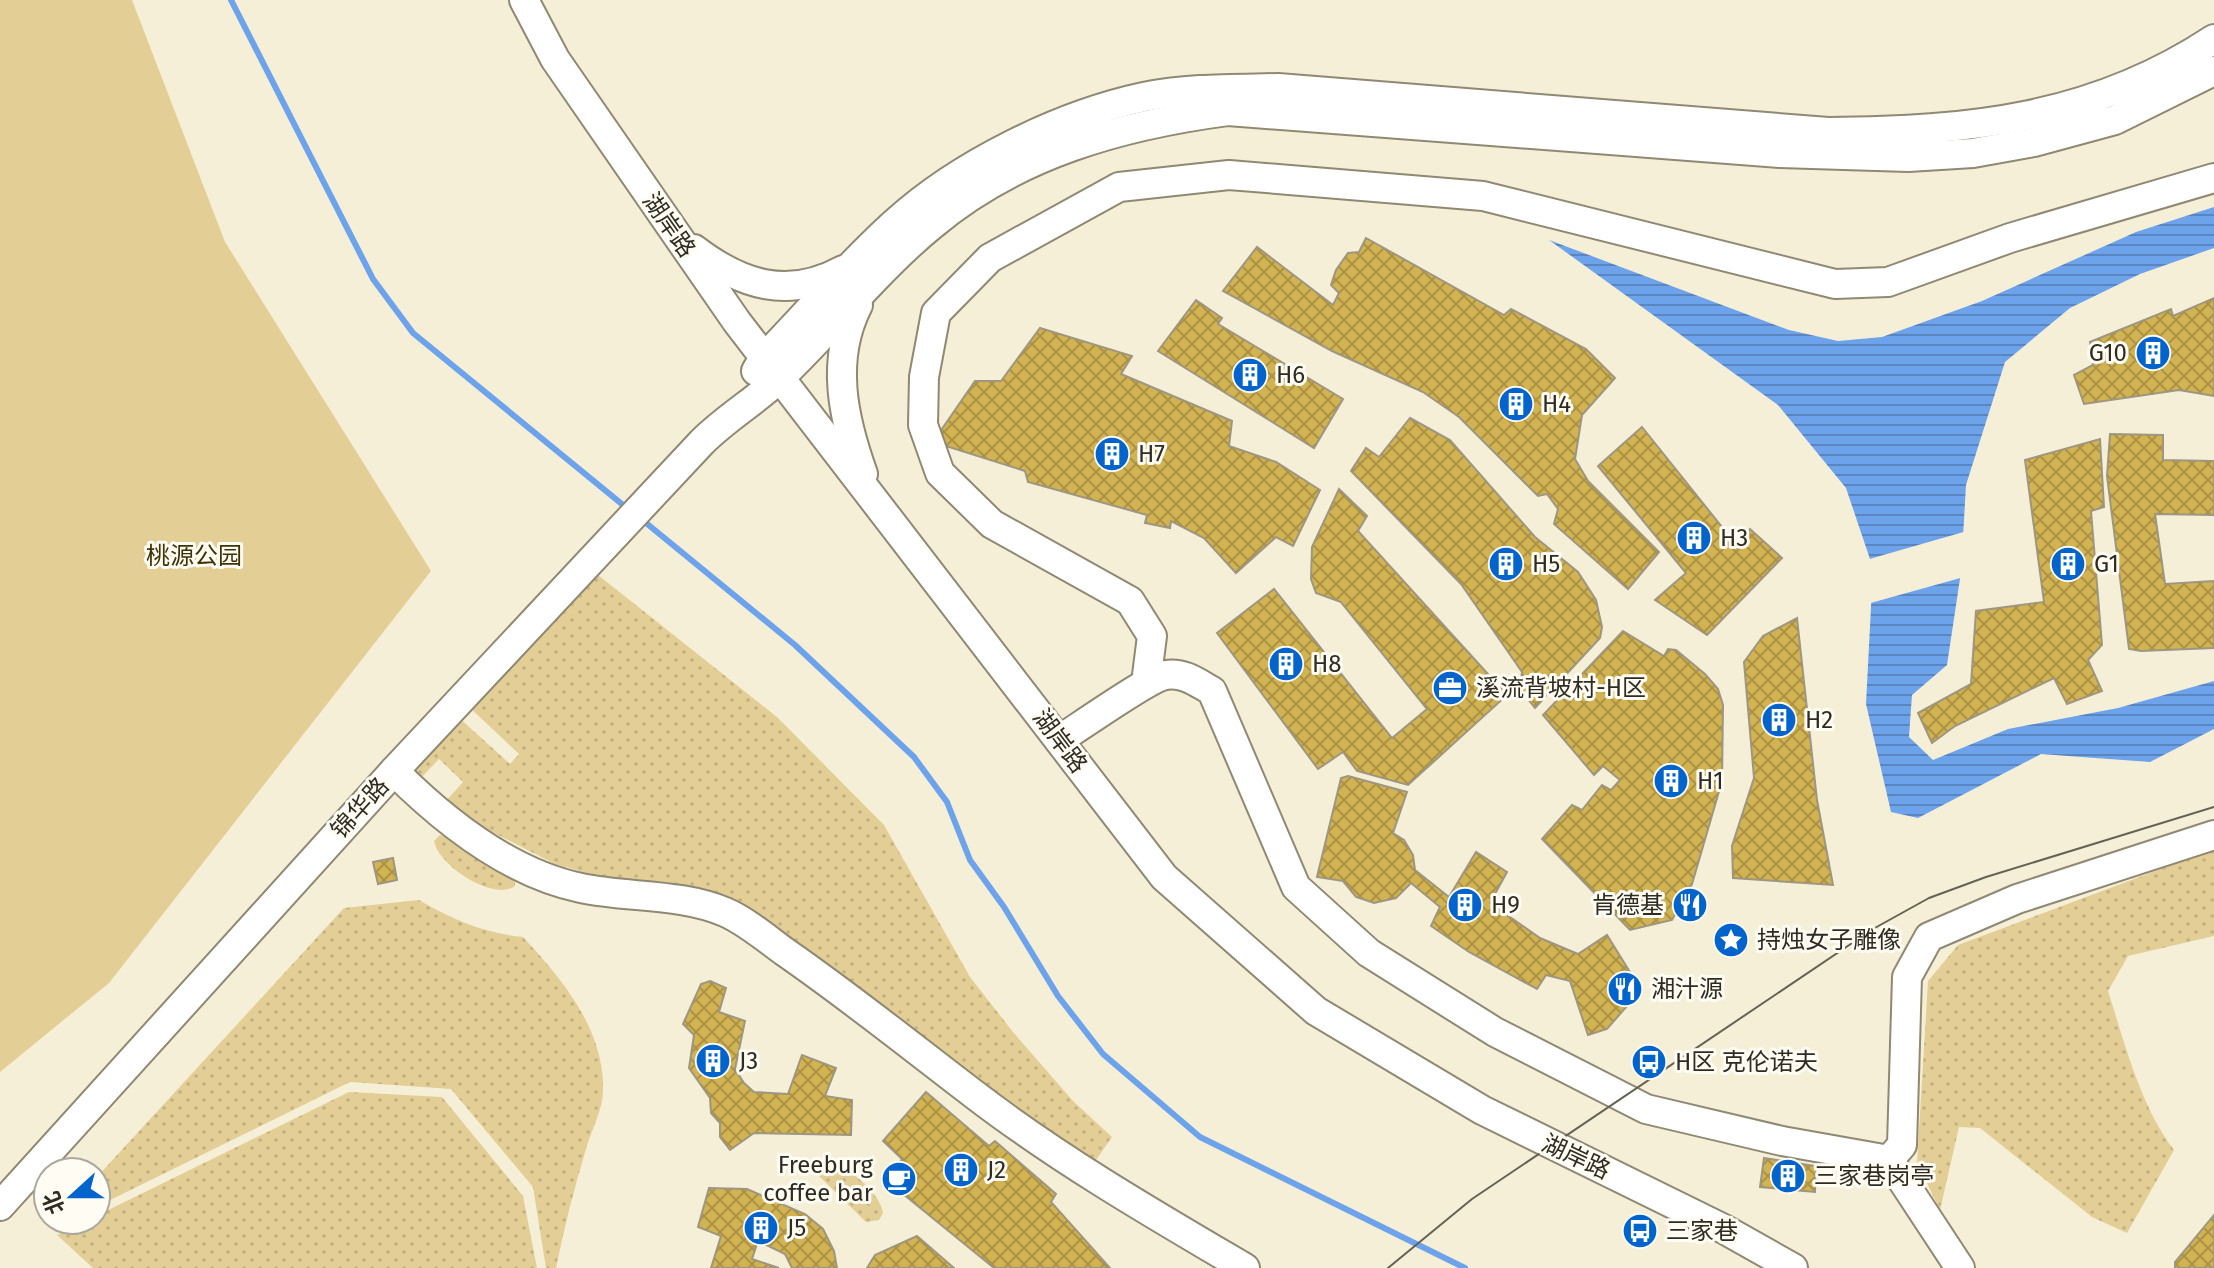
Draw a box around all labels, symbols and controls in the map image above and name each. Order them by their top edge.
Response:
street label: 湖岸路 [637,187,701,263]
building icon: G10 [2134,334,2172,372]
place label: G10 [2089,339,2127,367]
building icon: H6 [1231,356,1269,394]
place label: H6 [1276,361,1305,389]
building icon: H4 [1497,385,1535,423]
place label: H4 [1542,390,1571,418]
building icon: H7 [1093,435,1131,473]
place label: H7 [1138,440,1165,468]
building icon: H3 [1675,519,1713,557]
place label: H3 [1720,524,1748,552]
park label: 桃源公园 [146,542,242,570]
building icon: H5 [1487,545,1525,583]
building icon: G1 [2049,545,2087,583]
place label: H5 [1532,550,1560,578]
place label: G1 [2094,550,2119,578]
building icon: H8 [1267,645,1305,683]
place label: H8 [1312,650,1342,678]
office icon: 溪流背坡村-H区 [1431,669,1469,707]
place label: 溪流背坡村-H区 [1476,674,1646,702]
building icon: H2 [1760,701,1798,739]
street label: 湖岸路 [1027,704,1093,778]
place label: H2 [1805,706,1833,734]
building icon: H1 [1652,762,1690,800]
place label: H1 [1697,767,1724,795]
street label: 锦华路 [326,772,394,844]
building icon: H9 [1446,886,1484,924]
restaurant icon: 肯德基 [1671,886,1709,924]
place label: H9 [1491,891,1520,919]
place label: 肯德基 [1592,891,1664,919]
place icon: 持烛女子雕像 [1712,921,1750,959]
place label: 持烛女子雕像 [1757,926,1901,954]
restaurant icon: 湘汁源 [1606,970,1644,1008]
place label: 湘汁源 [1651,975,1723,1003]
building icon: J3 [694,1042,732,1080]
bus stop icon: H区 克伦诺夫 [1630,1043,1668,1081]
place label: J3 [739,1047,758,1075]
place label: H区 克伦诺夫 [1675,1048,1818,1076]
street label: 湖岸路 [1537,1129,1615,1185]
place label: Freeburg coffee bar [763,1151,874,1207]
building icon: J2 [942,1151,980,1189]
north arrow [32,1156,112,1236]
place label: J2 [987,1156,1006,1184]
building icon: 三家巷岗亭 [1769,1157,1807,1195]
cafe icon: Freeburg coffee bar [880,1160,918,1198]
place label: 三家巷岗亭 [1814,1162,1934,1190]
text: 北 [37,1188,70,1218]
building icon: J5 [742,1209,780,1247]
bus stop icon: 三家巷 [1621,1212,1659,1250]
place label: J5 [787,1214,806,1242]
place label: 三家巷 [1666,1217,1738,1245]

